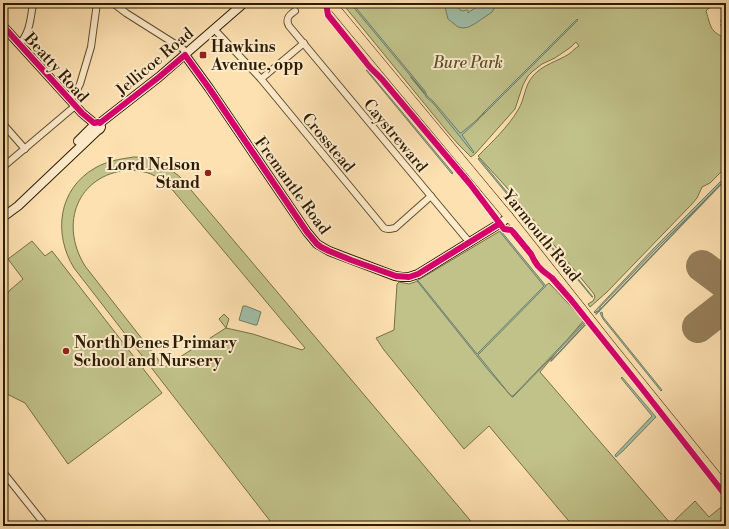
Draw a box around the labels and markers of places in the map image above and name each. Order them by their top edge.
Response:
place label: Hawkins Avenue, opp [210,37,304,75]
marker: Hawkins Avenue, opp [198,50,208,60]
place label: Lord Nelson Stand [107,155,200,193]
marker: Lord Nelson Stand [203,168,213,178]
place label: North Denes Primary School and Nursery [74,333,238,371]
marker: North Denes Primary School and Nursery [61,346,71,356]

